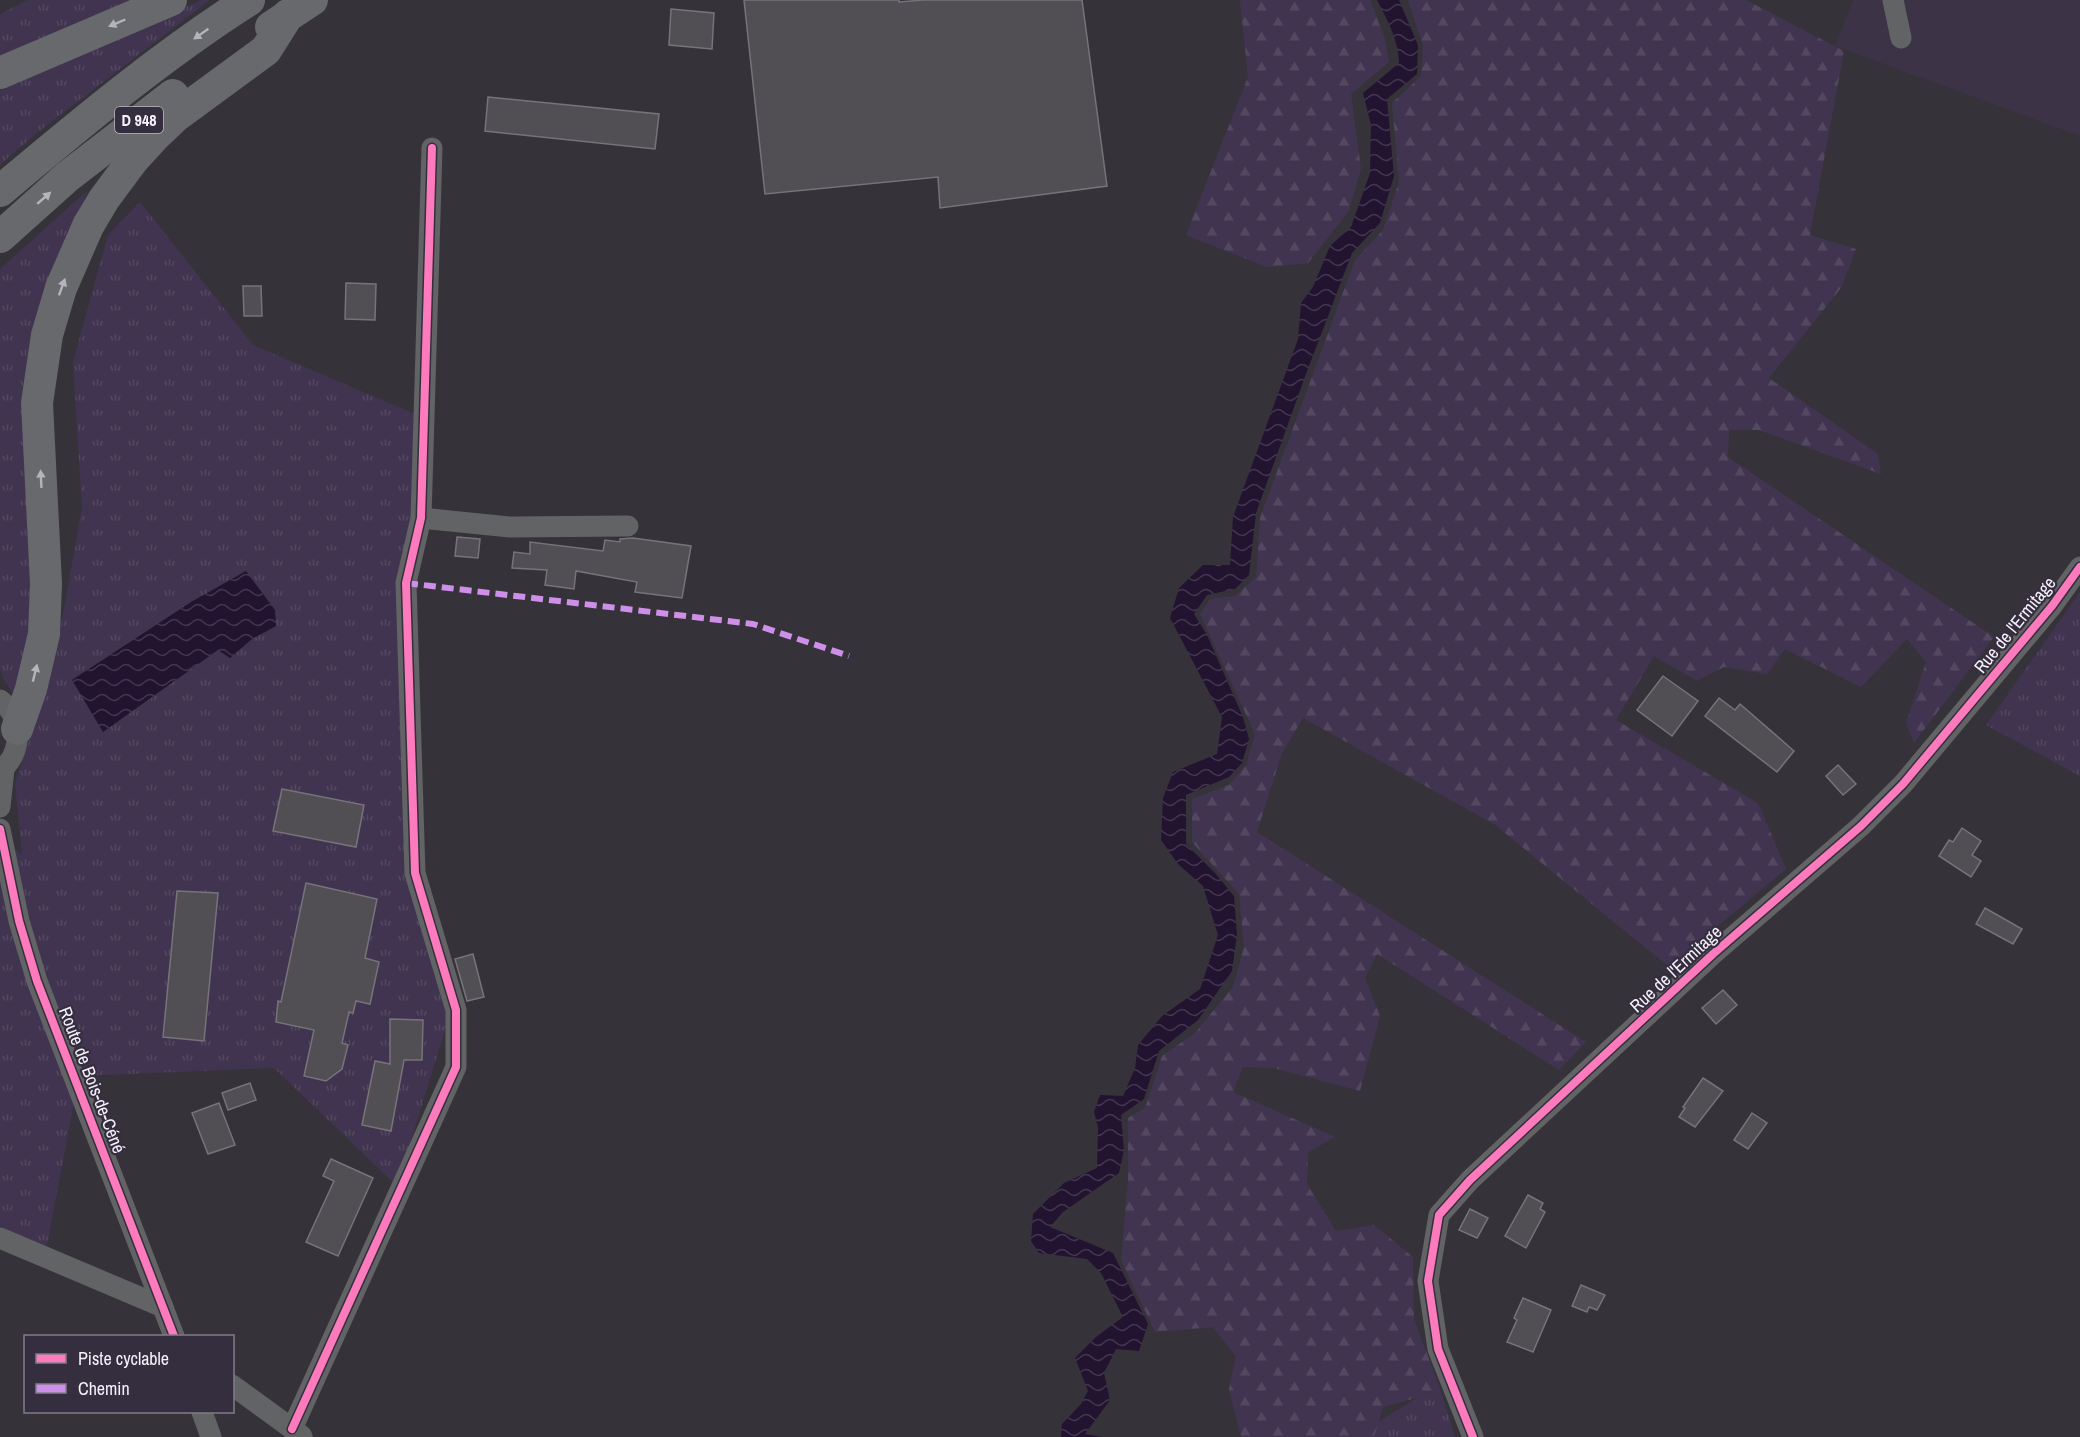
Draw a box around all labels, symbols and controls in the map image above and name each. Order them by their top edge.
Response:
one-way arrow [108,19,126,28]
one-way arrow [194,27,209,39]
road number: D 948 [115,107,163,133]
one-way arrow [36,192,51,205]
one-way arrow [58,278,68,296]
one-way arrow [36,470,45,489]
street label: Rue de l'Ermitage [1968,571,2061,678]
one-way arrow [30,664,40,682]
street label: Rue de l'Ermitage [1624,919,1727,1018]
street label: Route de Bois-de-Céné [53,1003,132,1157]
legend [24,1335,234,1413]
text: Piste cyclable [78,1346,169,1371]
text: Chemin [78,1376,130,1401]

